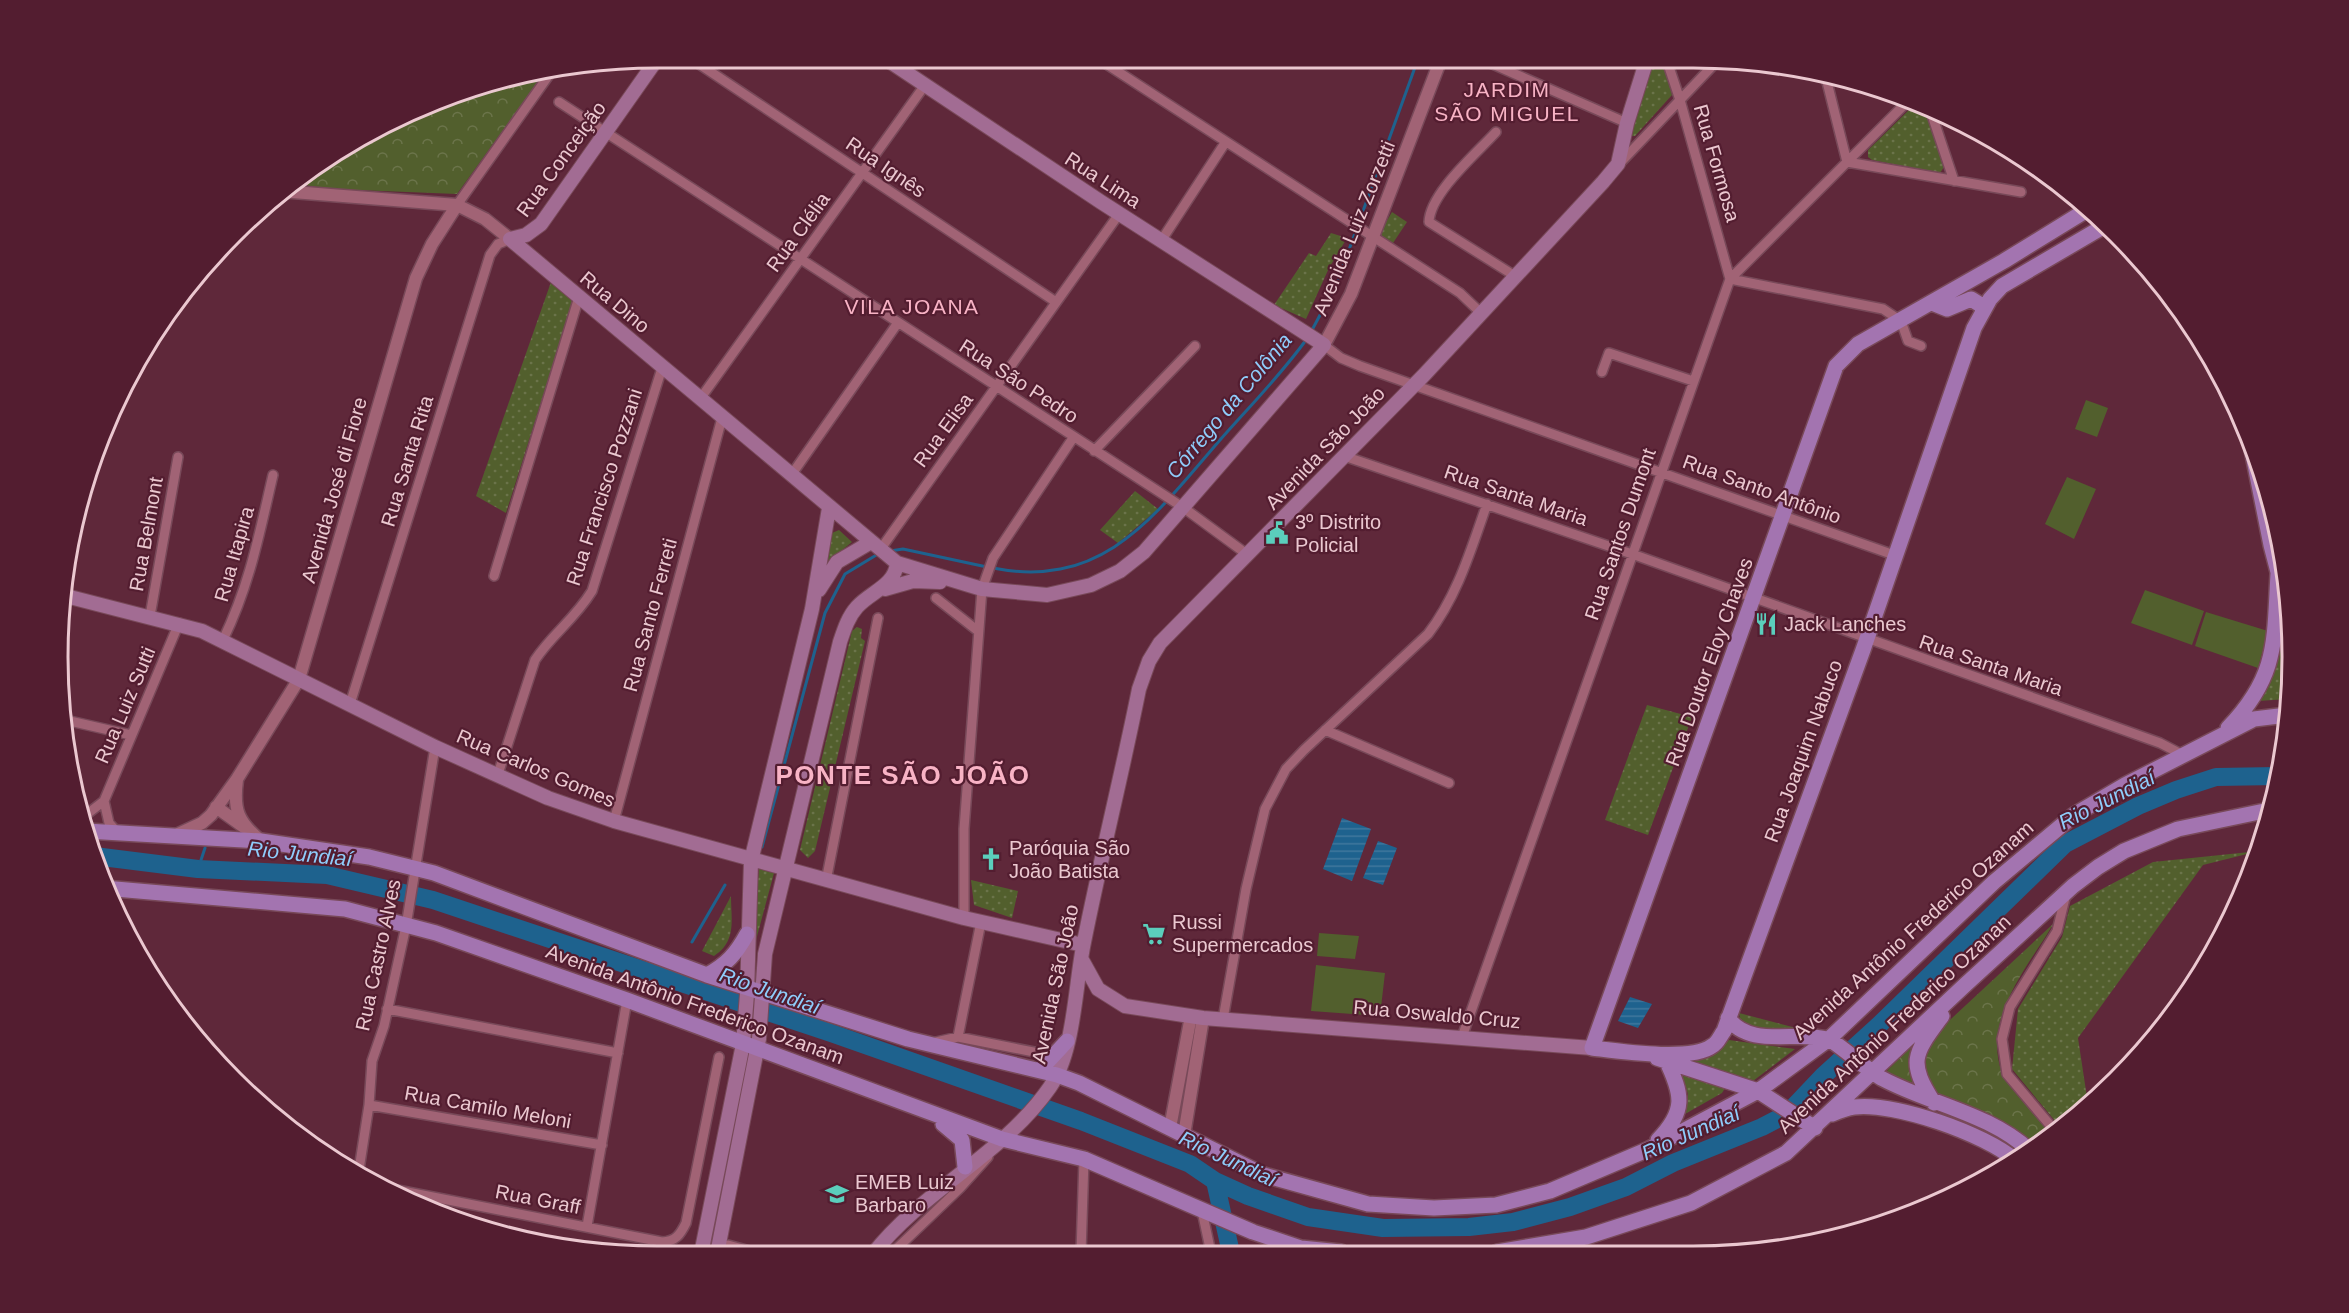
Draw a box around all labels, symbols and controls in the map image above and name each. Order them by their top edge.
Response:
district label: JARDIM SÃO MIGUEL [1434,78,1580,125]
street label: Rua Conceição [512,97,610,221]
street label: Rua Formosa [1690,102,1745,225]
street label: Rua Ignês [842,132,930,202]
street label: Avenida Luiz Zorzetti [1309,137,1399,319]
street label: Rua Lima [1061,147,1146,213]
street label: Rua Clélia [762,188,835,276]
street label: Rua Dino [576,267,654,337]
district label: VILA JOANA [844,295,980,318]
water label: Córrego da Colônia [1161,329,1296,483]
street label: Rua São Pedro [956,335,1082,427]
street label: Avenida São João [1261,382,1389,514]
street label: Rua Francisco Pozzani [562,386,646,588]
street label: Rua Elisa [909,388,978,471]
street label: Rua Santa Rita [377,392,438,529]
street label: Avenida José di Fiore [297,395,371,585]
street label: Rua Santos Dumont [1580,445,1660,623]
street label: Rua Santo Antônio [1680,450,1844,528]
street label: Rua Santa Maria [1441,460,1591,530]
street label: Rua Belmont [125,475,167,593]
street label: Rua Itapira [210,503,258,604]
place label: 3º Distrito Policial [1295,511,1381,556]
public building icon: 3º Distrito Policial [1264,520,1290,546]
street label: Rua Santo Ferreti [619,536,681,694]
street label: Rua Doutor Eloy Chaves [1661,555,1757,769]
restaurant icon: Jack Lanches [1753,611,1779,637]
place label: Jack Lanches [1784,613,1906,635]
street label: Rua Santa Maria [1916,630,2066,700]
street label: Rua Luiz Sutti [91,643,159,767]
street label: Rua Joaquim Nabuco [1760,657,1846,845]
street label: Rua Carlos Gomes [453,725,619,811]
district label: PONTE SÃO JOÃO [775,760,1031,790]
water label: Rio Jundiaí [2055,764,2161,834]
street label: Avenida Antônio Frederico Ozanam [1788,816,2038,1044]
water label: Rio Jundiaí [247,837,356,871]
place label: Paróquia São João Batista [1009,837,1130,882]
church icon: Paróquia São João Batista [978,846,1004,872]
street label: Rua Castro Alves [351,877,405,1033]
street label: Avenida São João [1027,902,1083,1066]
street label: Avenida Antônio Frederico Ozanan [1773,910,2015,1138]
place label: Russi Supermercados [1172,911,1313,956]
supermarket icon: Russi Supermercados [1141,921,1167,947]
street label: Avenida Antônio Frederico Ozanam [543,940,847,1068]
water label: Rio Jundiaí [717,963,826,1019]
street label: Rua Oswaldo Cruz [1352,996,1522,1032]
street label: Rua Camilo Meloni [403,1081,573,1133]
water label: Rio Jundiaí [1638,1100,1745,1164]
water label: Rio Jundiaí [1176,1126,1283,1192]
place label: EMEB Luiz Barbaro [855,1171,954,1216]
street label: Rua Graff [494,1180,583,1218]
school or university icon: EMEB Luiz Barbaro [824,1181,850,1207]

